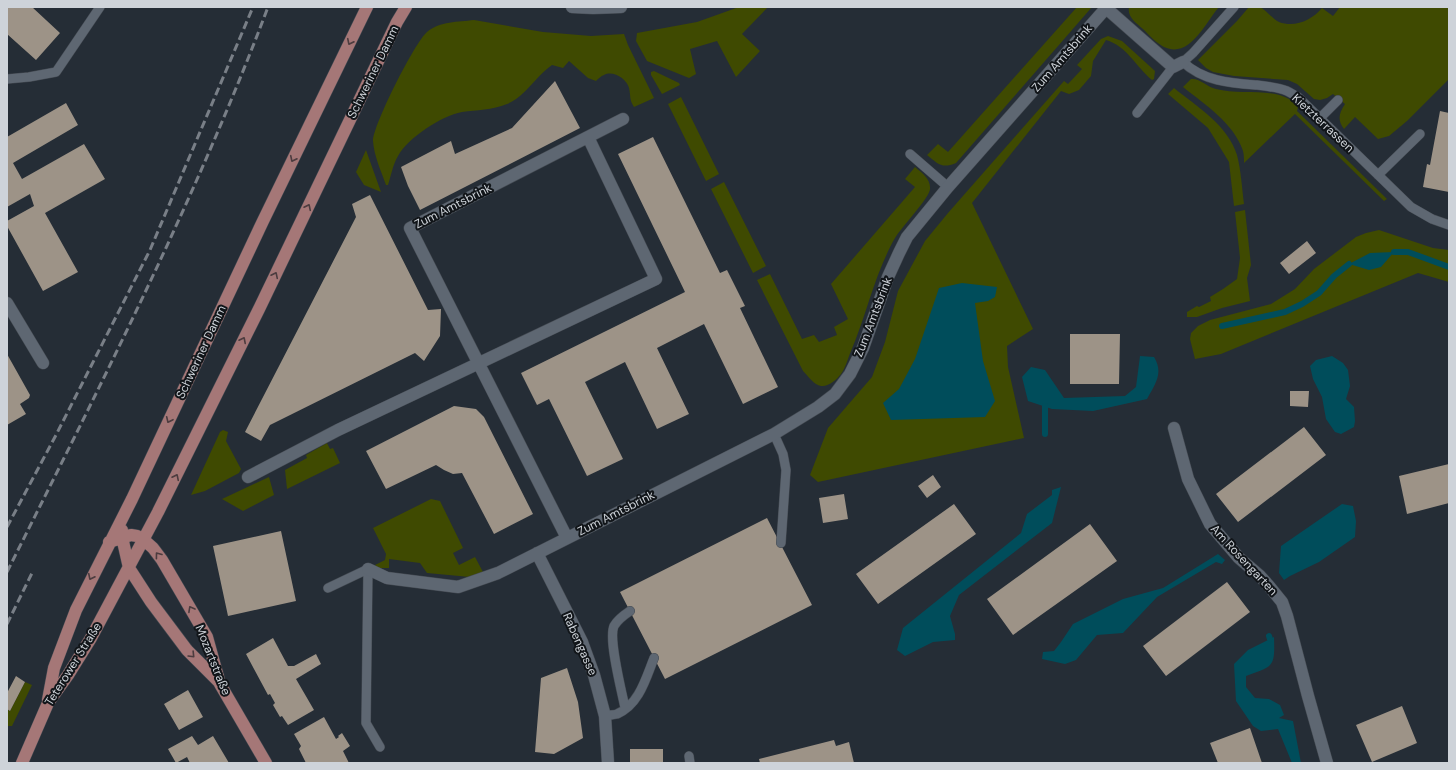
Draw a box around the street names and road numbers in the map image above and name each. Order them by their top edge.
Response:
street label: Zum Amtsbrink [1028,21,1096,95]
street label: Schweriner Damm [344,23,402,121]
street label: Kietzterrassen [1289,90,1358,156]
street label: Zum Amtsbrink [412,180,494,232]
street label: Zum Amtsbrink [850,275,896,359]
street label: Schweriner Damm [172,303,230,401]
street label: Zum Amtsbrink [575,487,657,539]
street label: Am Rosengarten [1207,521,1281,599]
street label: Rabengasse [559,610,601,678]
street label: Teterower Straße [41,619,105,709]
street label: Mozartstraße [192,623,234,698]

